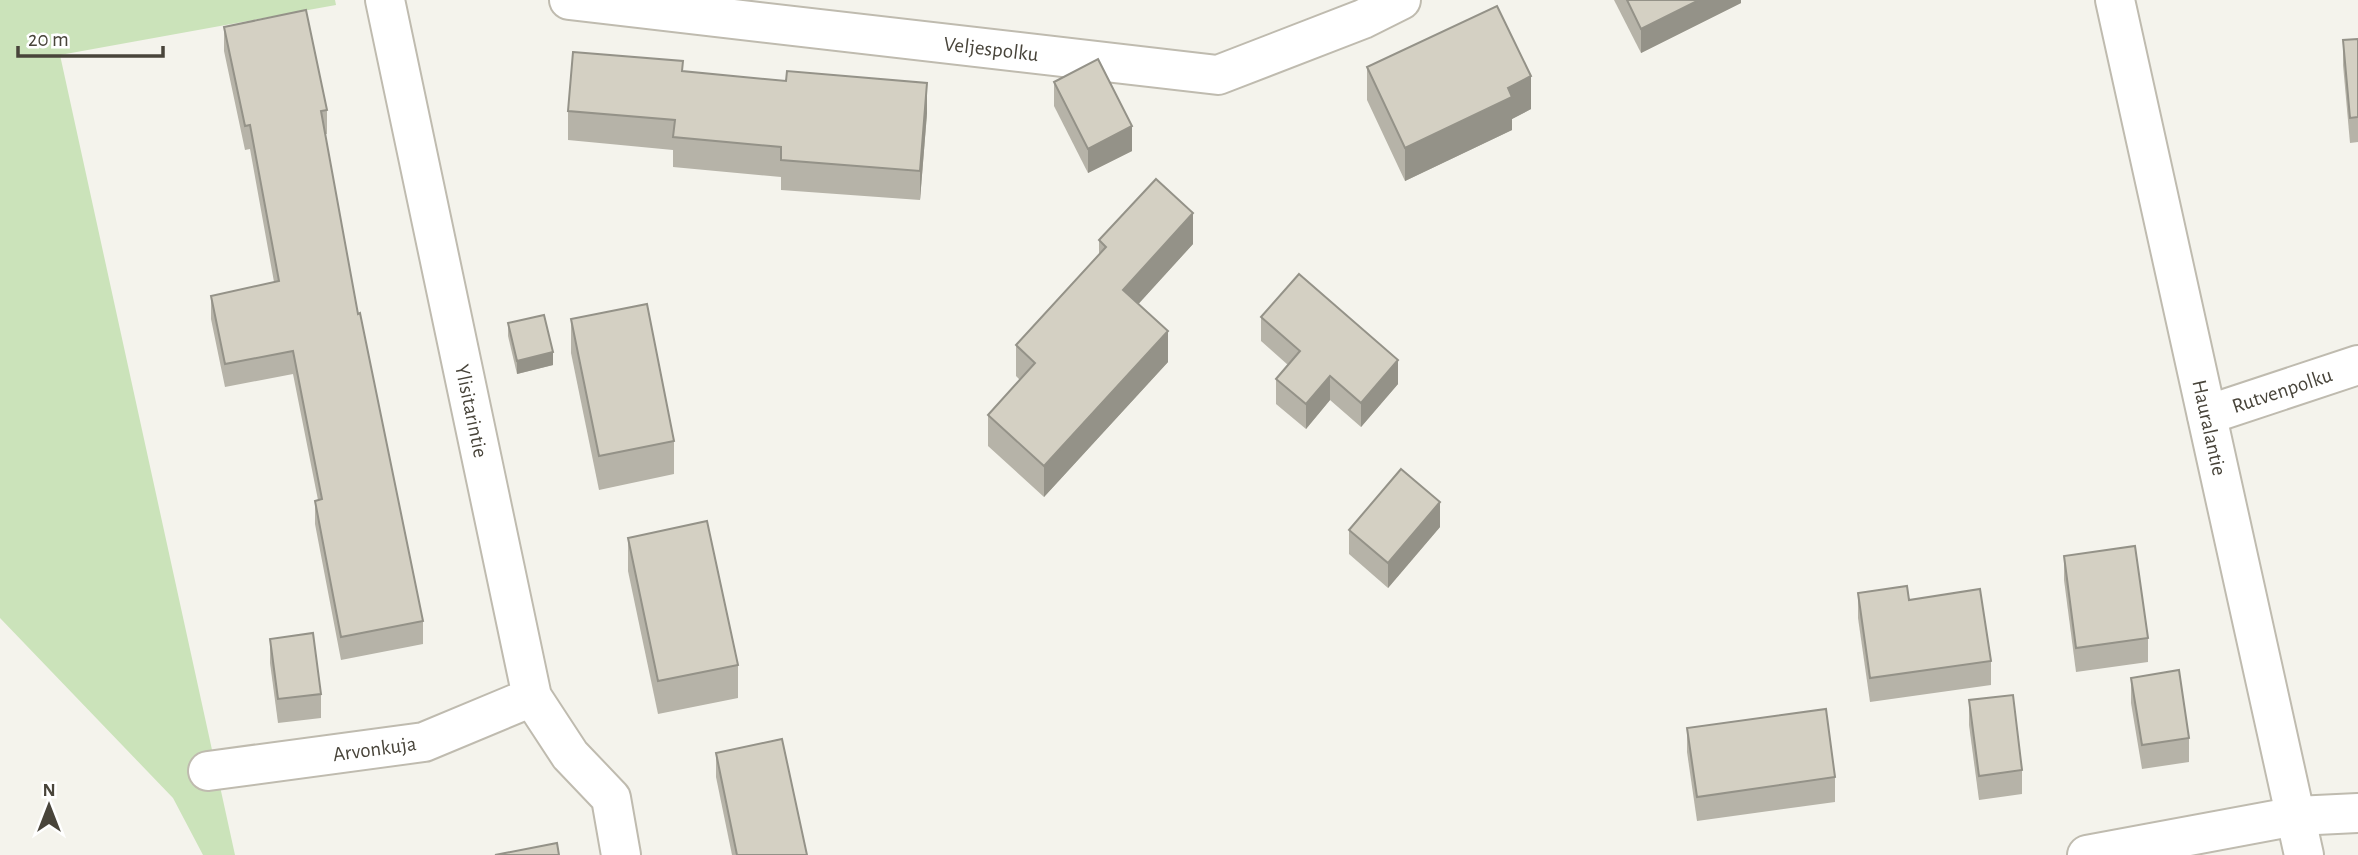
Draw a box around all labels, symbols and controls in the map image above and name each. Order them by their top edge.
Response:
scale bar [18,14,163,58]
text: 20 m [28,29,69,50]
street label: Veljespolku [943,33,1040,65]
street label: Ylisitarintie [452,362,492,459]
street label: Rutvenpolku [2229,364,2335,417]
street label: Hauralantie [2189,378,2230,478]
street label: Arvonkuja [331,733,418,765]
north arrow [14,771,84,841]
text: N [42,781,56,800]

